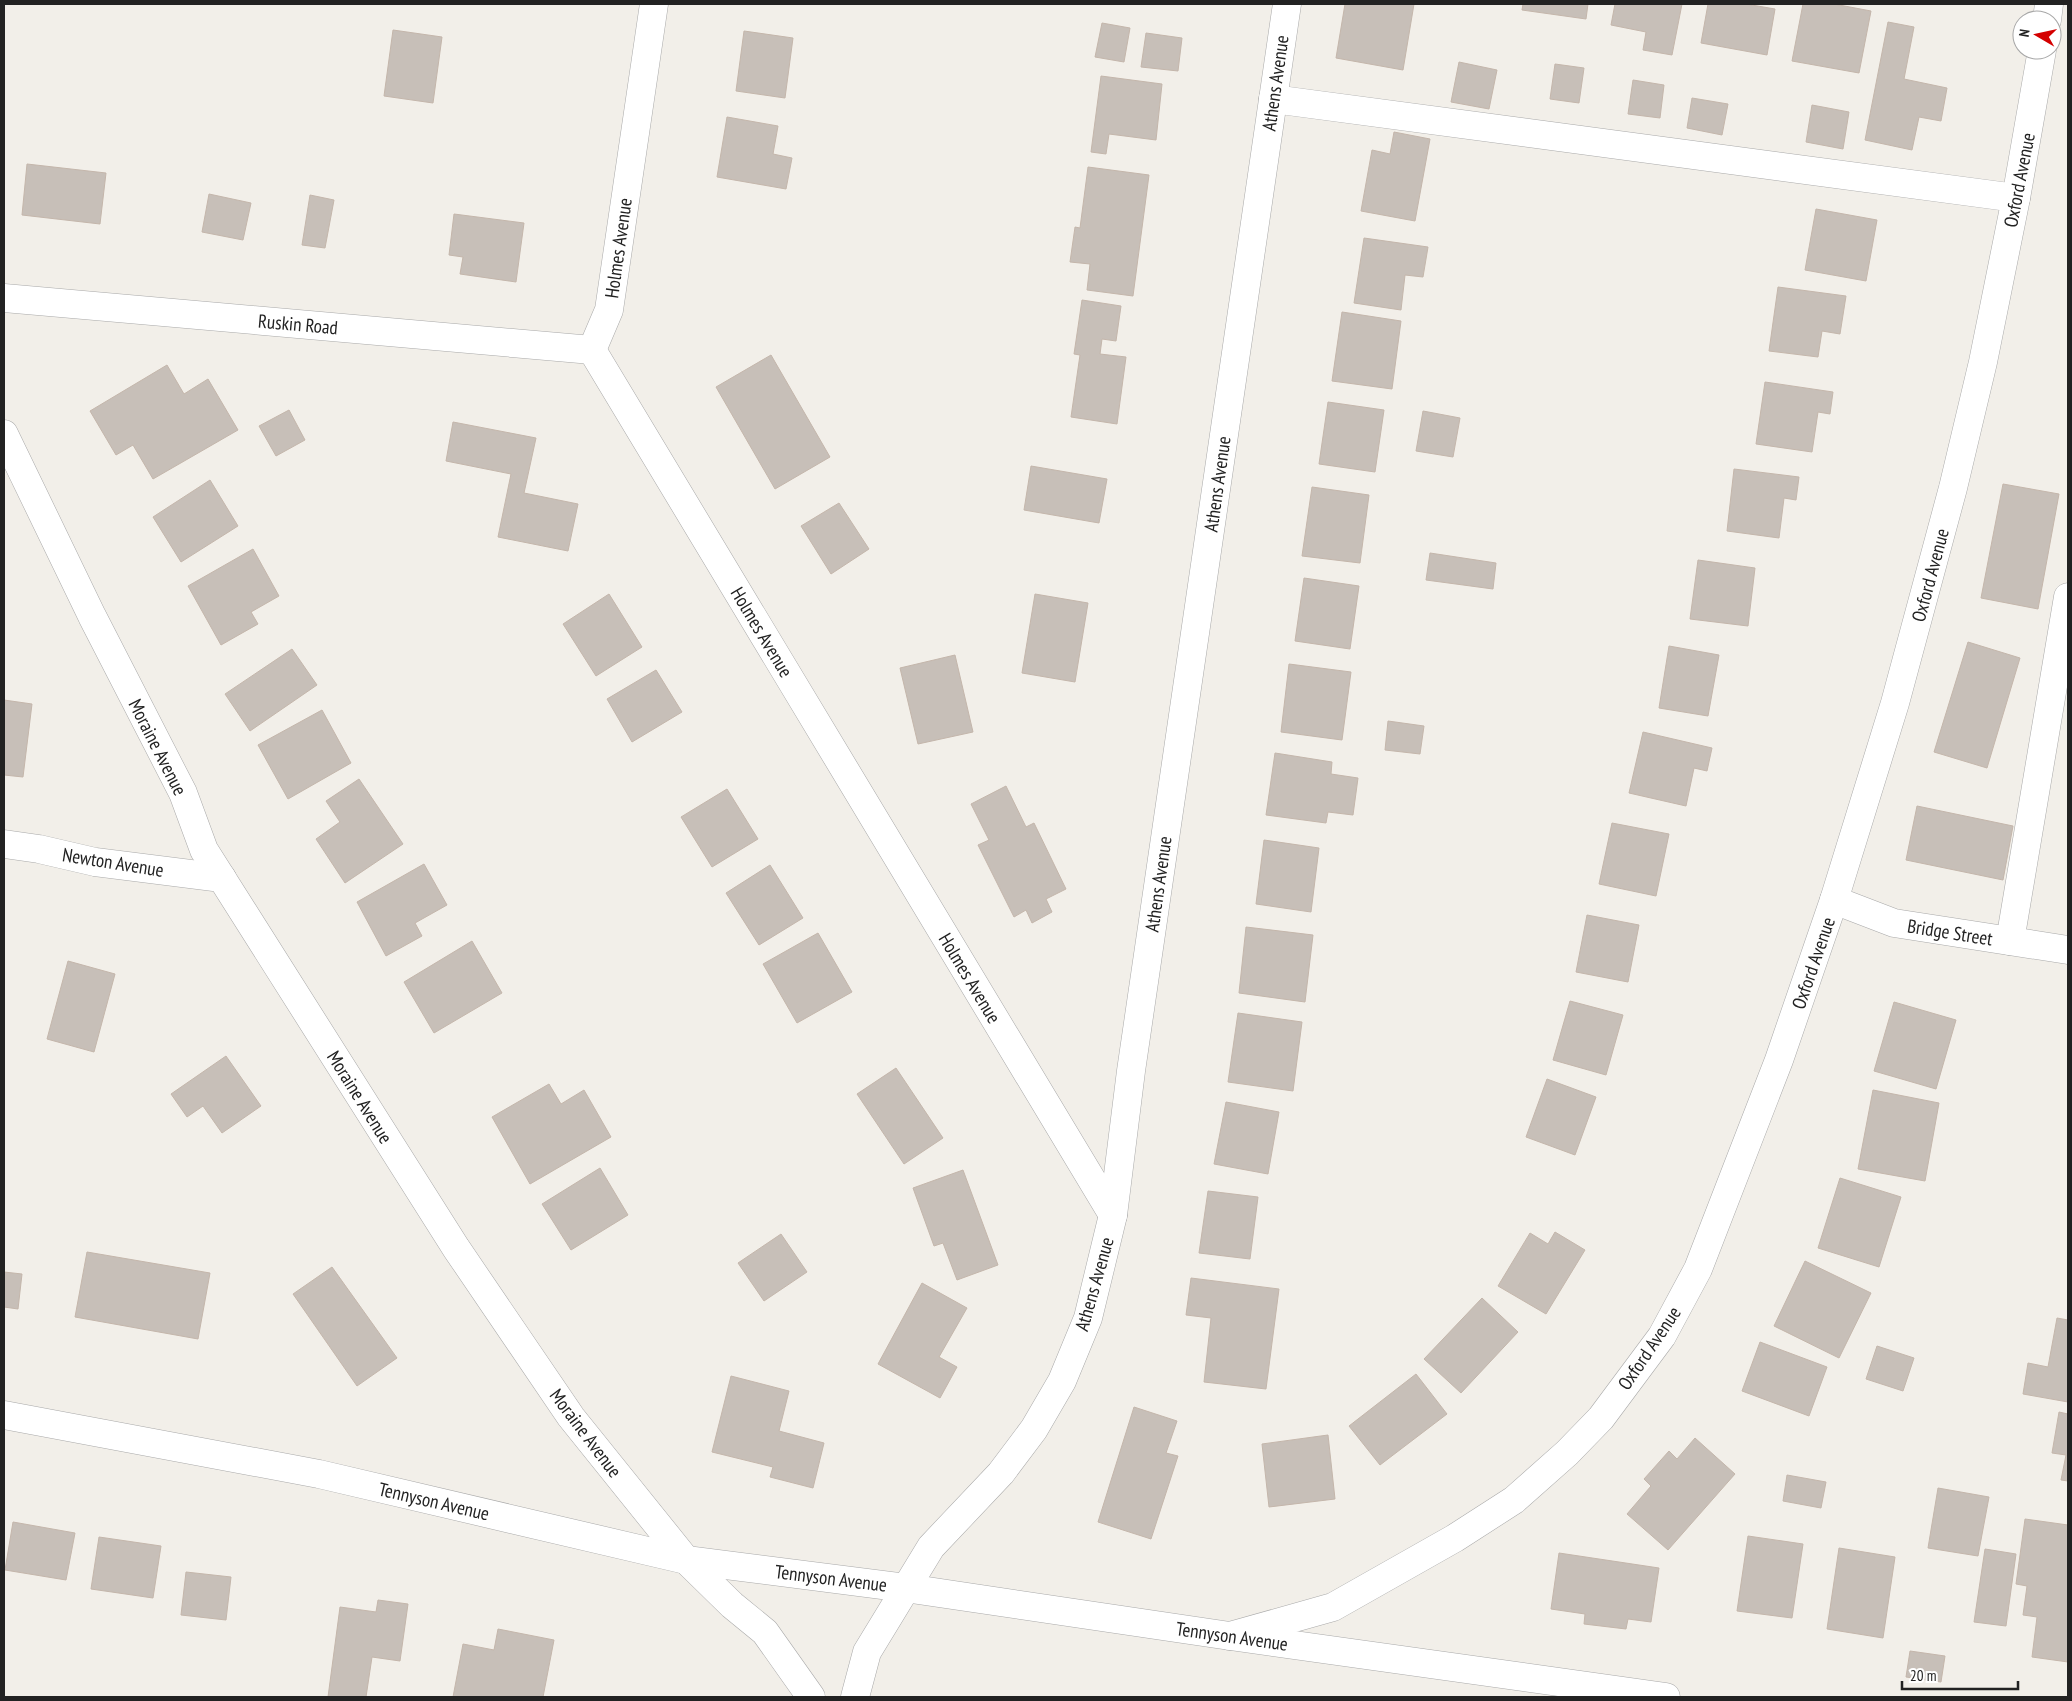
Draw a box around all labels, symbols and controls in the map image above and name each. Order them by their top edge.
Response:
north arrow [2012,10,2062,60]
text: N [2015,28,2034,38]
street label: Athens Avenue [1256,33,1294,132]
street label: Oxford Avenue [1998,131,2040,229]
street label: Holmes Avenue [599,196,637,300]
street label: Ruskin Road [257,309,339,339]
street label: Athens Avenue [1198,434,1236,533]
street label: Oxford Avenue [1906,526,1954,624]
street label: Holmes Avenue [726,583,798,682]
street label: Moraine Avenue [123,695,193,799]
street label: Athens Avenue [1139,834,1177,933]
street label: Newton Avenue [61,842,166,882]
street label: Bridge Street [1906,913,1995,951]
street label: Oxford Avenue [1786,914,1840,1012]
street label: Holmes Avenue [934,929,1006,1028]
street label: Moraine Avenue [322,1046,398,1148]
street label: Athens Avenue [1069,1234,1119,1334]
street label: Oxford Avenue [1612,1301,1686,1394]
street label: Moraine Avenue [545,1384,627,1482]
street label: Tennyson Avenue [376,1477,492,1525]
street label: Tennyson Avenue [774,1559,889,1597]
street label: Tennyson Avenue [1175,1616,1290,1656]
scale bar [1902,1658,2018,1690]
text: 20 m [1910,1666,1936,1685]

